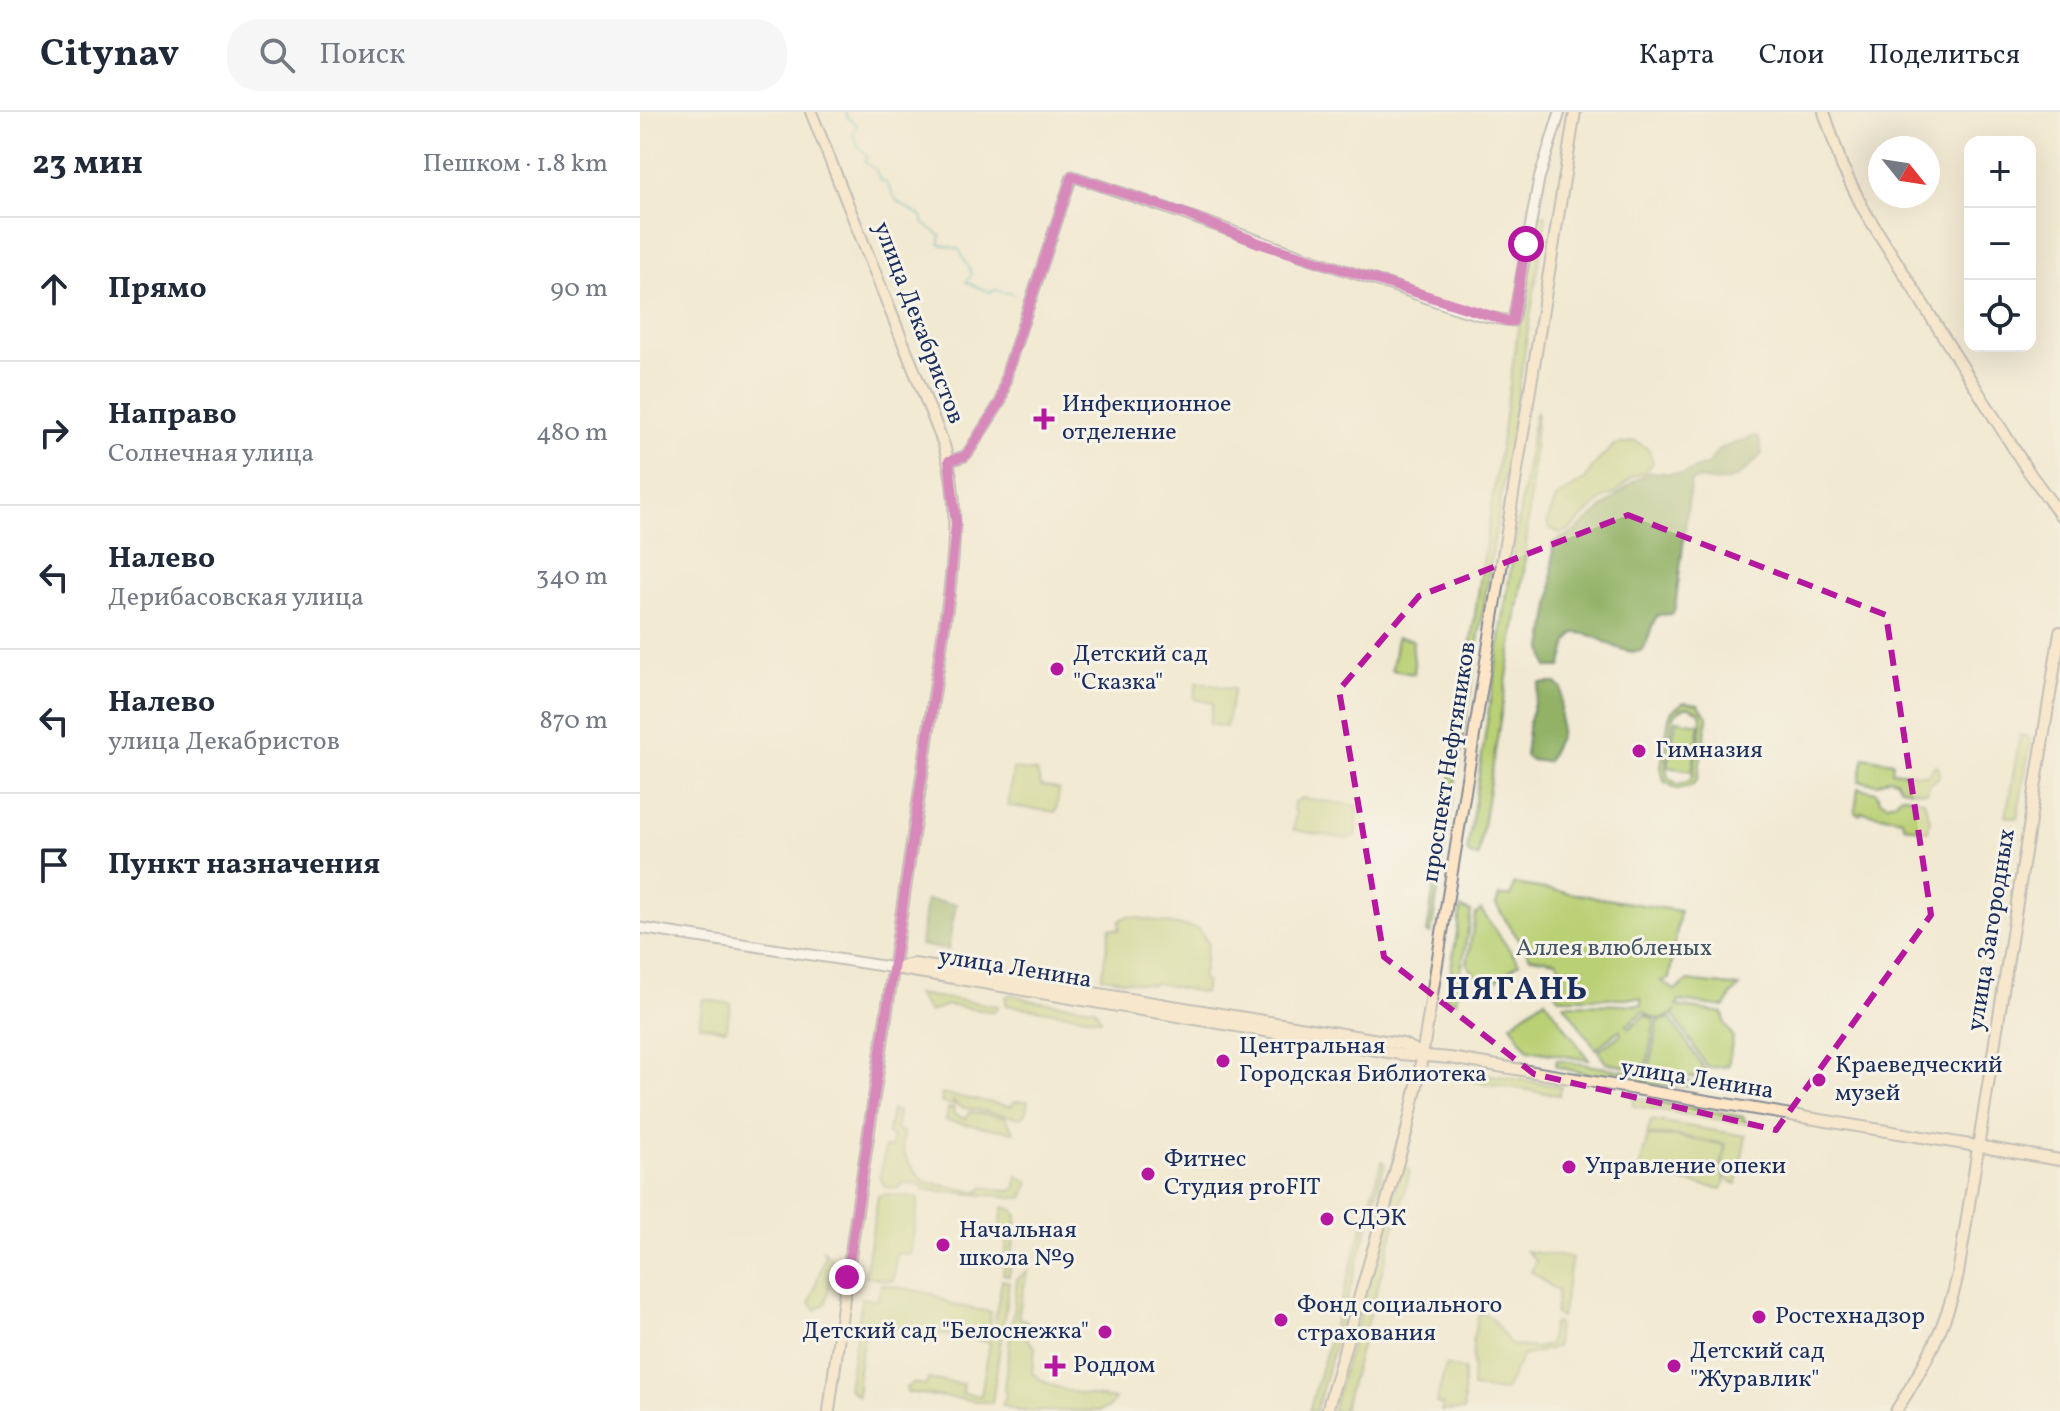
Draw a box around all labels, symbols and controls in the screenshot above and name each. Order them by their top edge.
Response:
search box [227,19,787,91]
text: Citynav [40,29,179,82]
icon: search [255,33,299,77]
text: Поиск [319,34,405,76]
text: Карта [1639,36,1715,75]
text: Слои [1759,36,1824,75]
text: Поделиться [1868,36,2020,75]
north arrow [1868,136,1940,208]
map controls [1964,136,2036,352]
button: + [1964,136,2036,208]
text: 23 мин [32,141,143,188]
text: Пешком · 1.8 km [423,146,608,182]
button: − [1964,208,2036,280]
street label: улица Декабристов [864,217,972,429]
route start [1508,226,1544,262]
icon: ahead [32,267,76,311]
text: Прямо [108,268,207,310]
text: 90 m [550,271,608,307]
button: locate [1964,280,2036,352]
place label: Инфекционное отделение [1062,388,1231,450]
text: Направо [108,394,237,436]
marker: Инфекционное отделение [1033,408,1055,430]
icon: right [32,411,76,455]
text: 480 m [536,415,608,451]
text: Солнечная улица [108,436,314,472]
text: Налево [108,538,215,580]
icon: left [32,555,76,599]
text: 340 m [536,559,608,595]
text: Дерибасовская улица [108,580,364,616]
place label: Детский сад "Сказка" [1073,638,1208,700]
street label: проспект Нефтяников [1414,639,1486,885]
marker: Детский сад "Сказка" [1048,660,1066,678]
text: Налево [108,682,215,724]
icon: left [32,699,76,743]
text: 870 m [539,703,608,739]
text: улица Декабристов [108,724,340,760]
place label: Гимназия [1655,734,1763,768]
marker: Гимназия [1630,742,1648,760]
street label: улица Загородных [1959,826,2025,1034]
icon: arrive [32,843,76,887]
text: Пункт назначения [108,844,380,886]
park label: Аллея влюбленых [1516,932,1712,966]
street label: улица Ленина [936,940,1094,998]
district label: НЯГАНЬ [1445,969,1589,1013]
place label: Центральная Городская Библиотека [1239,1030,1487,1092]
place label: Краеведческий музей [1835,1049,2003,1111]
street label: улица Ленина [1618,1051,1776,1109]
marker: Центральная Городская Библиотека [1214,1052,1232,1070]
marker: Краеведческий музей [1810,1071,1828,1089]
place label: Фитнес Студия proFIT [1164,1143,1321,1205]
place label: Управление опеки [1585,1150,1786,1184]
marker: Управление опеки [1560,1158,1578,1176]
marker: Фитнес Студия proFIT [1139,1165,1157,1183]
place label: СДЭК [1343,1202,1407,1236]
marker: СДЭК [1318,1210,1336,1228]
place label: Начальная школа №9 [959,1214,1077,1276]
marker: Начальная школа №9 [934,1236,952,1254]
route end [829,1259,865,1295]
place label: Фонд социального страхования [1297,1289,1502,1351]
place label: Ростехнадзор [1775,1300,1925,1334]
marker: Ростехнадзор [1750,1308,1768,1326]
marker: Фонд социального страхования [1272,1311,1290,1329]
place label: Детский сад "Белоснежка" [802,1315,1089,1349]
marker: Детский сад "Белоснежка" [1096,1323,1114,1341]
place label: Детский сад "Журавлик" [1690,1335,1825,1397]
place label: Роддом [1073,1349,1155,1383]
marker: Роддом [1044,1355,1066,1377]
marker: Детский сад "Журавлик" [1665,1357,1683,1375]

